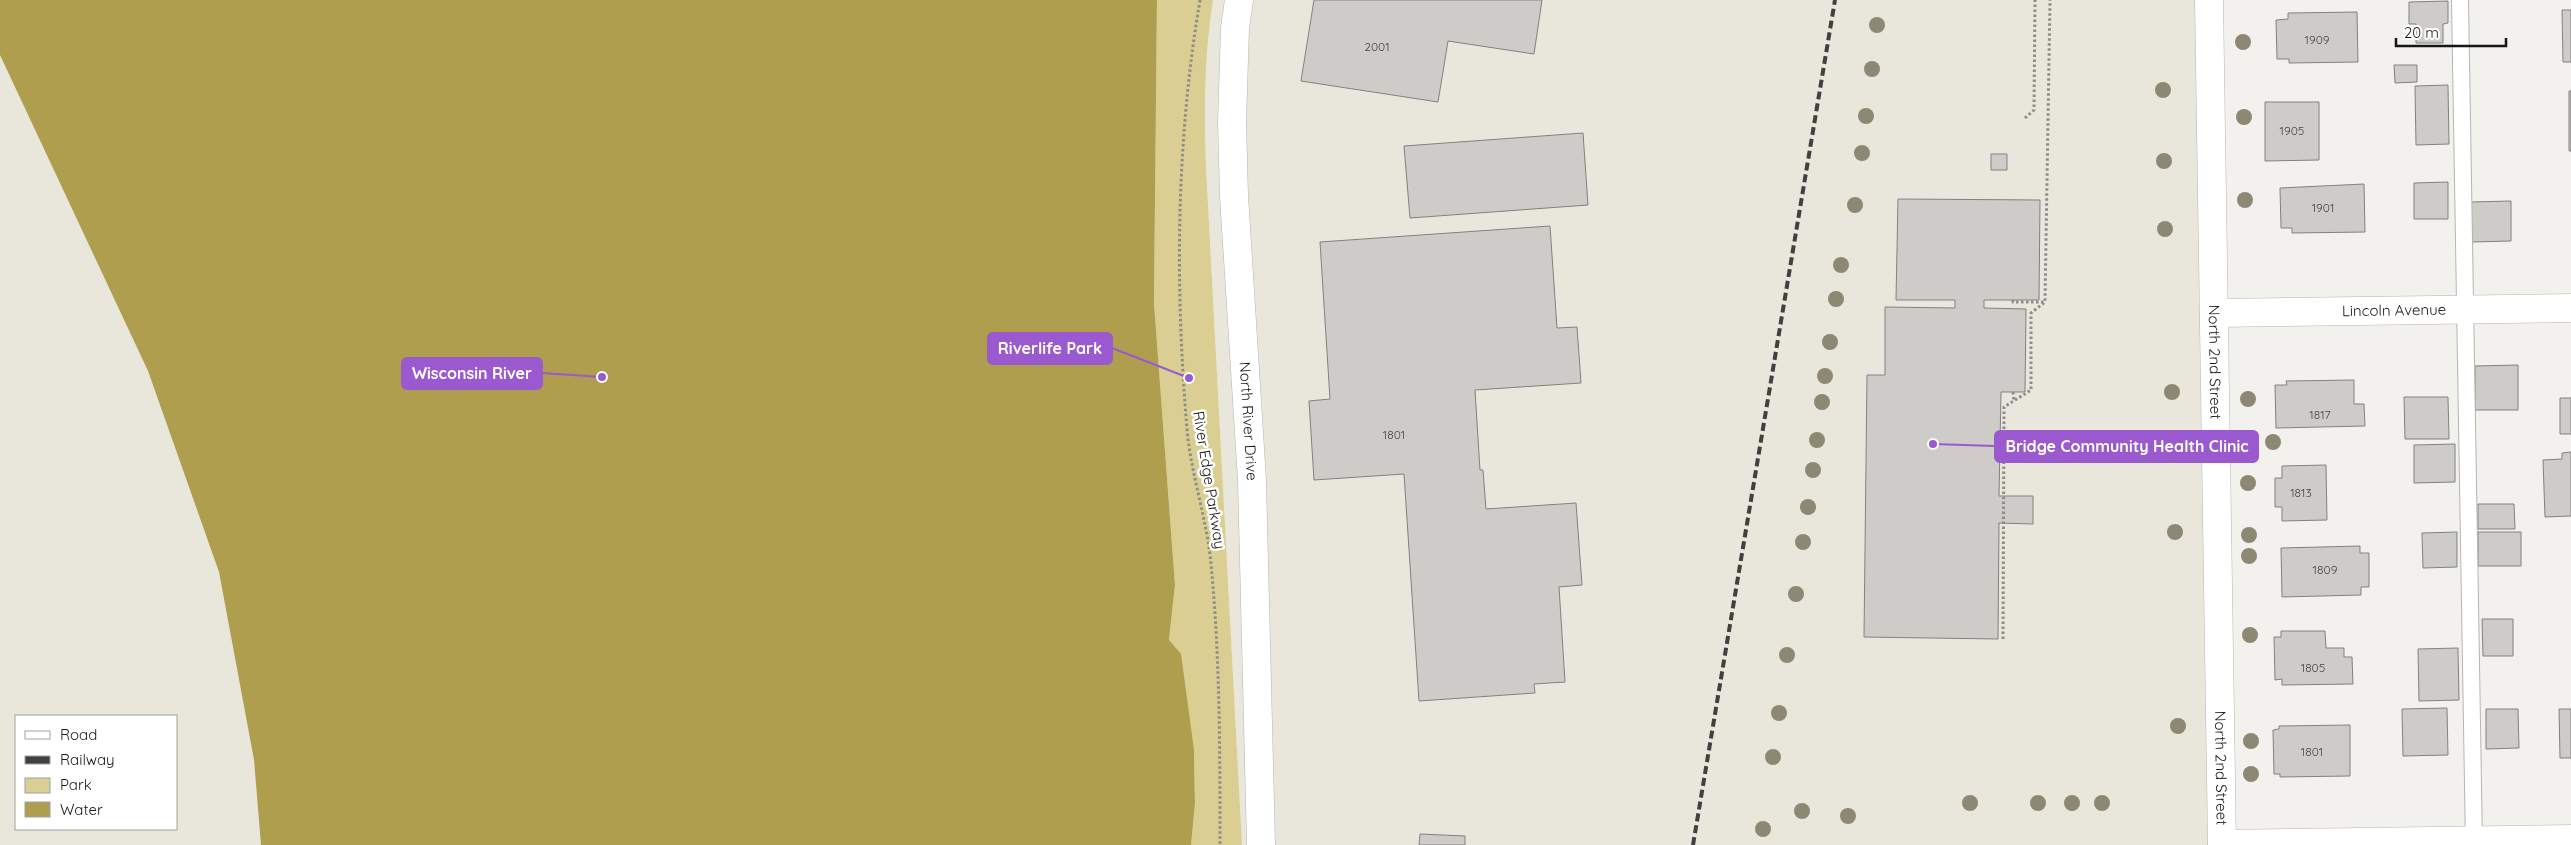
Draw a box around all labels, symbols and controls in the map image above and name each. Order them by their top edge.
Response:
scale bar [2396,15,2506,47]
text: 20 m [2404,23,2439,42]
house number: 1909 [2305,32,2330,47]
house number: 2001 [1364,39,1390,54]
house number: 1905 [2280,123,2304,138]
house number: 1901 [2312,200,2334,215]
street label: Lincoln Avenue [2342,300,2446,320]
street label: North 2nd Street [2205,304,2225,419]
callout: Riverlife Park [988,333,1112,364]
text: Riverlife Park [998,338,1102,358]
callout: Wisconsin River [402,358,542,389]
street label: North River Drive [1236,361,1262,481]
text: Wisconsin River [412,363,532,383]
house number: 1817 [2309,407,2331,422]
street label: River Edge Parkway [1189,410,1230,550]
house number: 1801 [1383,427,1405,442]
callout: Bridge Community Health Clinic [1995,431,2258,462]
text: Bridge Community Health Clinic [2005,436,2249,456]
house number: 1813 [2290,485,2312,500]
house number: 1809 [2313,562,2338,577]
house number: 1805 [2301,660,2325,675]
street label: North 2nd Street [2211,710,2232,825]
legend [15,715,178,830]
text: Road [60,725,97,744]
house number: 1801 [2301,744,2323,759]
text: Railway [60,750,115,769]
text: Park [60,775,92,794]
text: Water [60,800,103,819]

